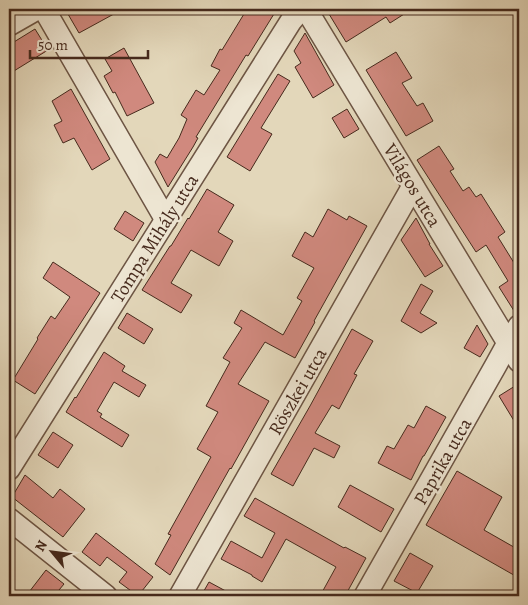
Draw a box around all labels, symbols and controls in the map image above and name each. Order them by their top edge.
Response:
scale bar [30,28,148,60]
text: 50 m [38,35,68,55]
street label: Világos utca [376,138,447,232]
street label: Tompa Mihály utca [105,169,205,308]
street label: Röszkei utca [262,343,333,440]
street label: Paprika utca [407,413,478,510]
north arrow [28,528,78,578]
text: N [30,537,52,555]

